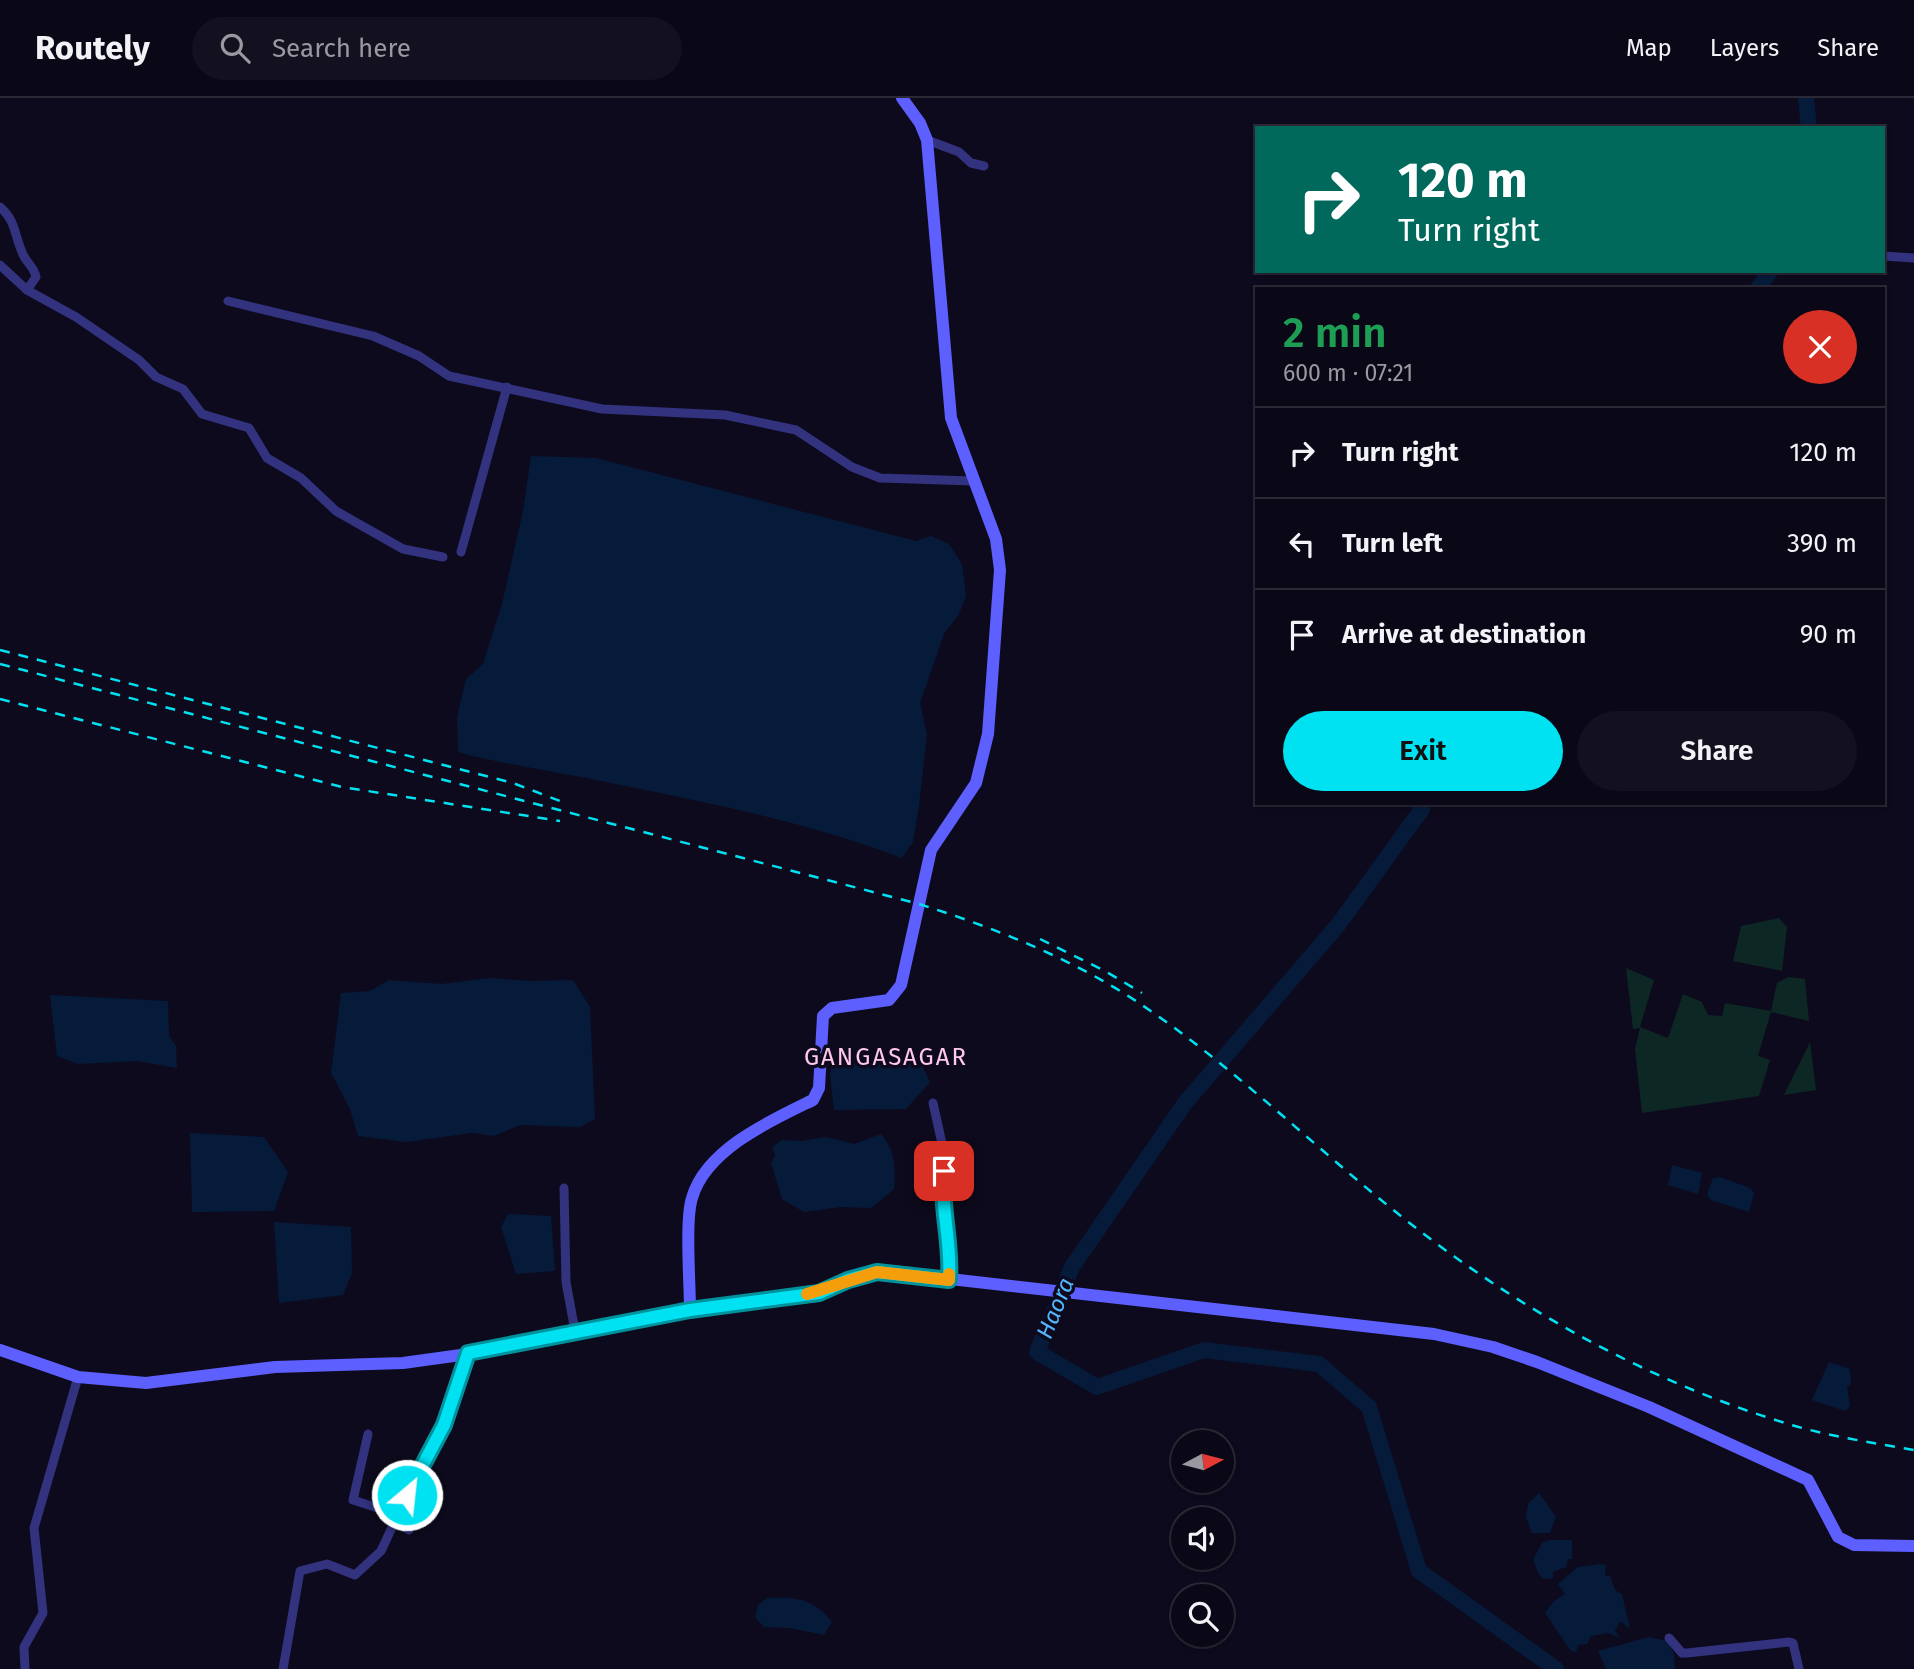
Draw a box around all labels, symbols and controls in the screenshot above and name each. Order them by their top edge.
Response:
search box [192,17,682,80]
text: Routely [35,28,150,68]
icon: search [216,29,254,67]
text: Search here [272,33,411,64]
text: Map [1626,34,1672,62]
text: Layers [1710,34,1779,62]
text: Share [1817,34,1879,62]
text: 120 m [1398,151,1528,210]
icon: right [1283,154,1374,245]
text: Turn right [1398,211,1540,249]
text: 2 min [1283,308,1387,358]
button: close [1783,310,1857,384]
text: 600 m · 07:21 [1283,359,1413,387]
icon: right [1283,434,1321,472]
text: Turn right [1342,437,1459,468]
text: 120 m [1789,437,1857,468]
icon: left [1283,525,1321,563]
text: Turn left [1342,528,1443,559]
text: 390 m [1787,528,1857,559]
icon: arrive [1283,616,1321,654]
text: Arrive at destination [1342,619,1586,650]
text: 90 m [1800,619,1857,650]
button: Exit [1283,711,1563,791]
button: Share [1577,711,1857,791]
district label: GANGASAGAR [804,1043,968,1071]
pin [914,1141,974,1201]
icon: arrive [925,1152,963,1190]
water label: Haora [1030,1274,1080,1342]
north arrow [1171,1430,1234,1493]
map controls [1171,1430,1234,1647]
position arrow [370,1458,444,1532]
button: sound [1171,1507,1234,1570]
button: search [1171,1584,1234,1647]

